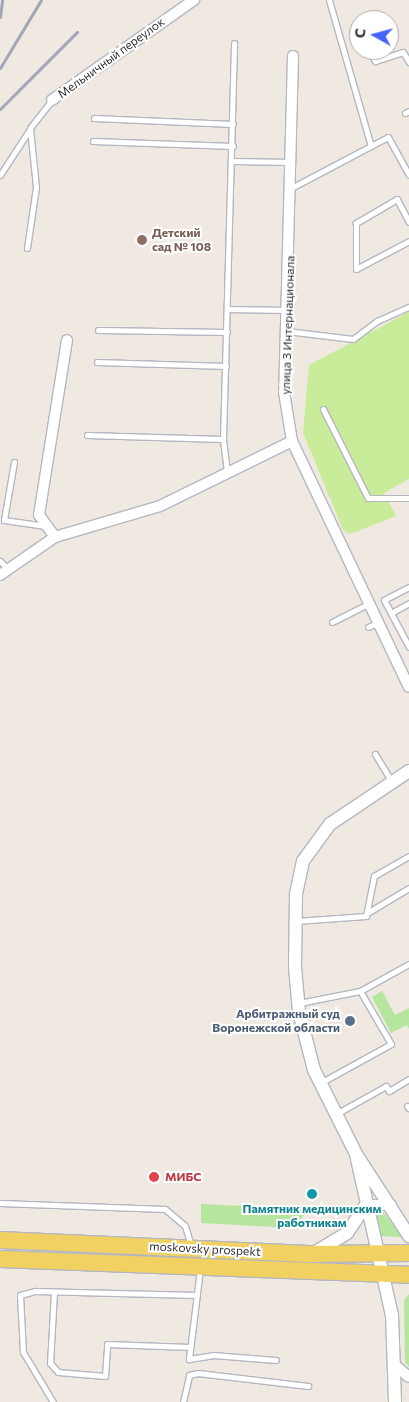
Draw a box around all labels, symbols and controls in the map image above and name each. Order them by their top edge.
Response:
north arrow [349,10,399,60]
street label: Мельничный переулок [55,14,167,102]
text: С [351,27,369,39]
place label: Детский сад № 108 [152,226,211,254]
marker: Детский сад № 108 [136,234,148,246]
street label: улица 3 Интернационала [278,255,298,395]
place label: Арбитражный суд Воронежской области [212,1007,340,1035]
marker: Арбитражный суд Воронежской области [344,1015,356,1027]
marker: МИБС [147,1170,161,1184]
place label: МИБС [165,1170,202,1184]
marker: Памятник медицинским работникам [306,1188,318,1200]
place label: Памятник медицинским работникам [243,1202,381,1230]
street label: moskovsky prospekt [149,1239,261,1259]

